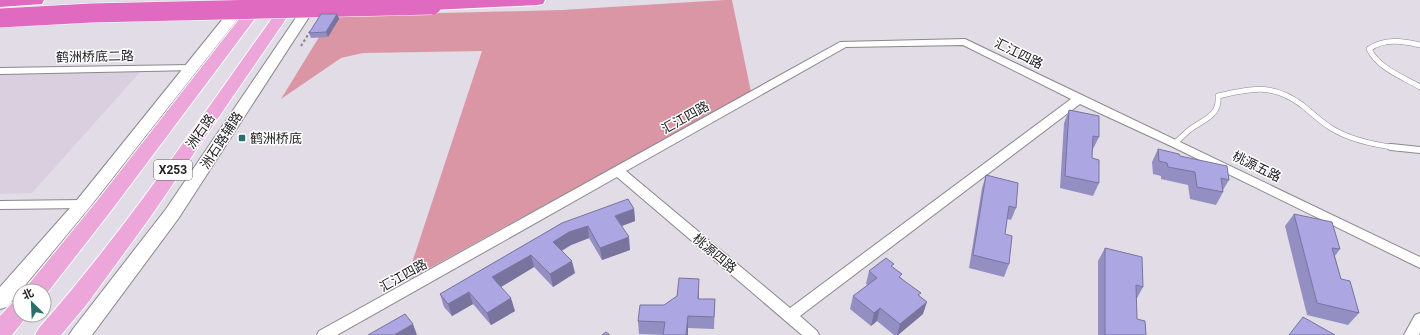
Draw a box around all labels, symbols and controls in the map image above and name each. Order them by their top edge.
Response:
street label: 汇江四路 [992,35,1045,72]
street label: 鹤洲桥底二路 [56,48,134,65]
street label: 汇江四路 [659,98,712,137]
street label: 洲石路辅路 [197,109,245,172]
street label: 洲石路 [183,111,218,152]
place label: 鹤洲桥底 [250,131,302,146]
marker: 鹤洲桥底 [237,133,247,143]
street label: 桃源五路 [1230,148,1283,185]
road number: X253 [154,160,192,180]
street label: 桃源四路 [690,231,739,276]
street label: 汇江四路 [377,256,430,295]
north arrow [12,283,52,323]
text: 北 [20,286,36,302]

